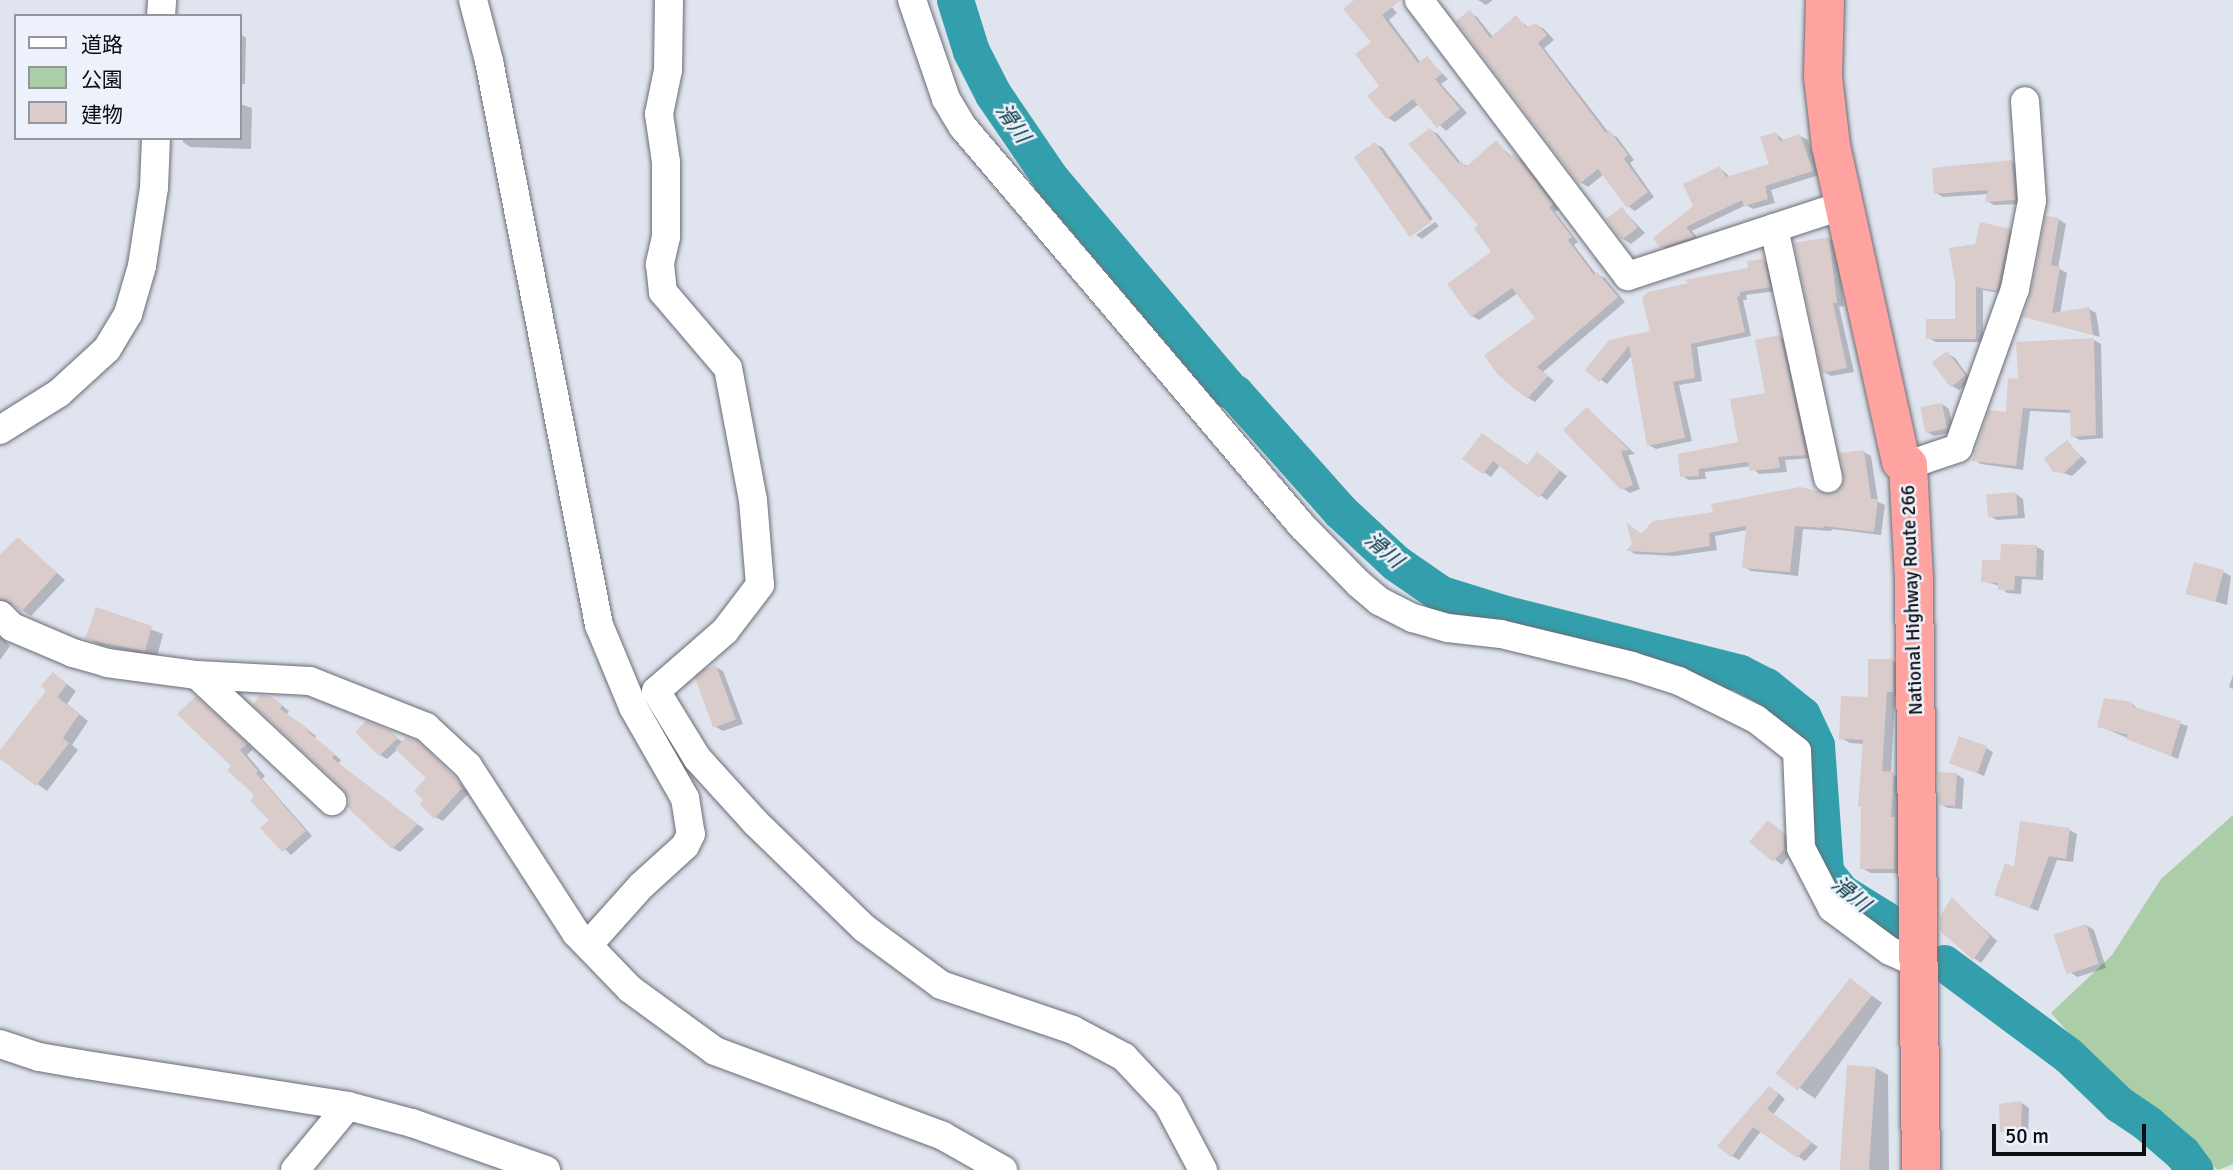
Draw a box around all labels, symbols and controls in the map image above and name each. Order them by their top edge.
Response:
legend [14,14,242,140]
text: 道路 [81,32,123,58]
text: 公園 [81,67,123,93]
water label: 滑川 [991,99,1035,147]
text: 建物 [81,102,123,128]
street label: National Highway Route 266 [1898,484,1928,716]
water label: 滑川 [1360,527,1408,573]
water label: 滑川 [1827,871,1875,917]
scale bar [1995,1110,2149,1154]
text: 50 m [2005,1123,2049,1149]

